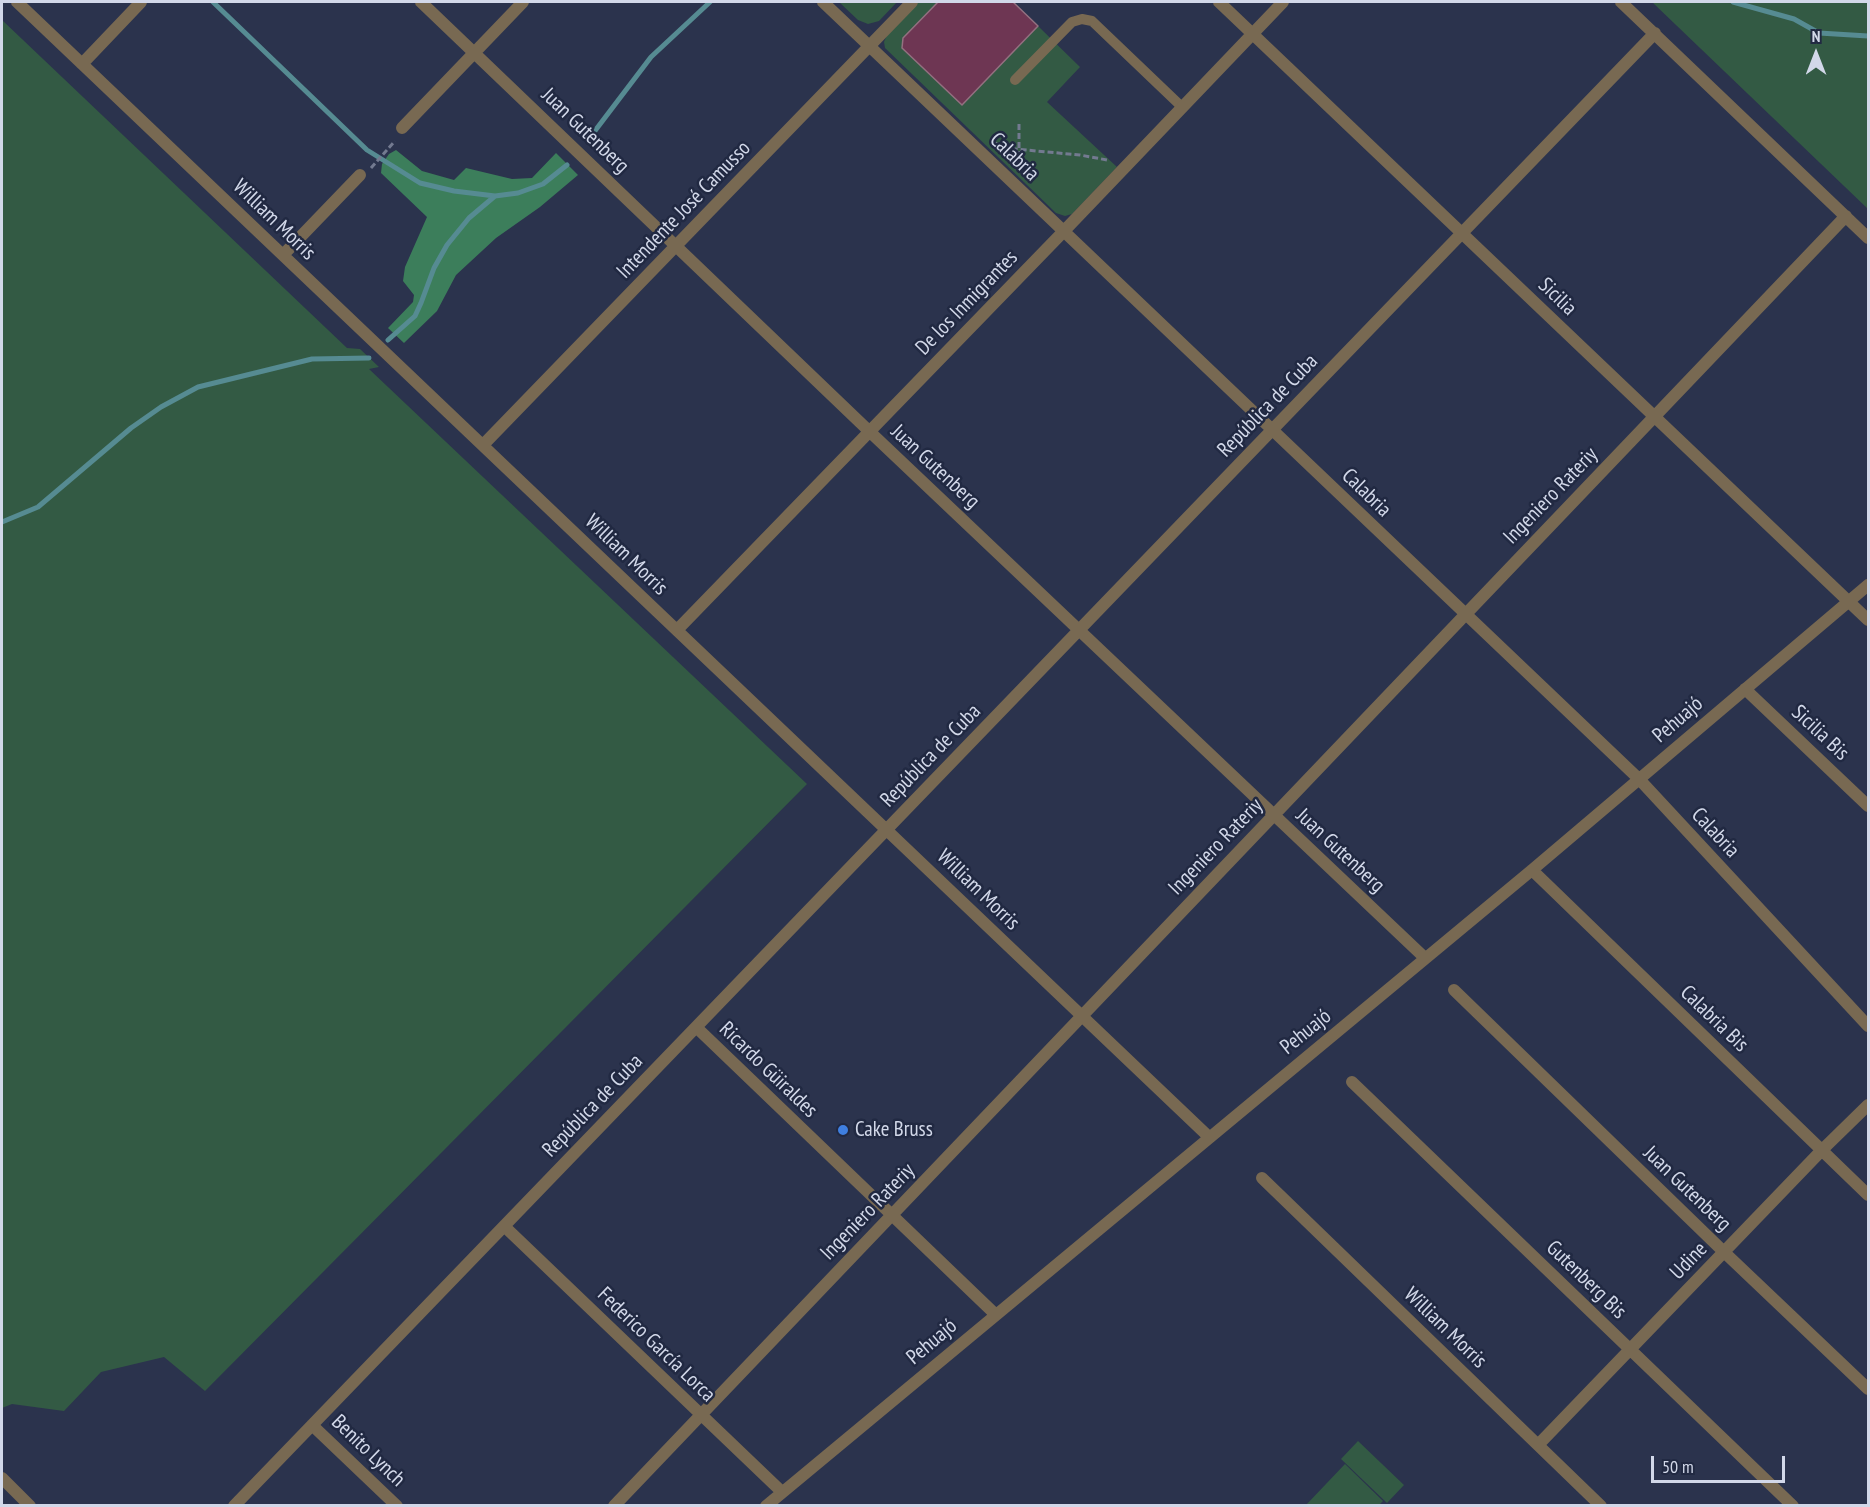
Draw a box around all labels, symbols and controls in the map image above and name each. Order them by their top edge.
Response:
north arrow [1786,24,1846,84]
text: N [1812,26,1820,46]
street label: Juan Gutenberg [536,83,634,179]
street label: Calabria [984,127,1044,187]
street label: Intendente José Camusso [612,136,756,284]
street label: William Morris [227,174,321,266]
street label: De los Inmigrantes [911,245,1023,361]
street label: Sicilia [1533,273,1581,321]
street label: República de Cuba [1213,349,1323,463]
street label: Juan Gutenberg [886,420,984,514]
street label: Ingeniero Rateriy [1499,442,1603,550]
street label: Calabria [1336,463,1396,523]
street label: William Morris [579,509,673,601]
street label: Pehuajó [1648,692,1708,748]
street label: República de Cuba [876,699,986,813]
street label: Sicilia Bis [1786,700,1854,766]
street label: Ingeniero Rateriy [1164,793,1268,901]
street label: Calabria [1686,803,1744,863]
street label: Juan Gutenberg [1291,804,1389,898]
street label: William Morris [931,844,1025,936]
street label: Calabria Bis [1675,980,1753,1058]
street label: Pehuajó [1276,1004,1336,1060]
street label: Ricardo Güiraldes [714,1017,822,1123]
street label: República de Cuba [538,1049,648,1163]
place label: Cake Bruss [855,1117,933,1143]
marker: Cake Bruss [836,1123,850,1137]
street label: Juan Gutenberg [1638,1141,1736,1237]
street label: Ingeniero Rateriy [816,1158,920,1266]
street label: Gutenberg Bis [1541,1236,1631,1324]
street label: Udine [1665,1237,1713,1285]
street label: Federico García Lorca [592,1282,720,1408]
street label: William Morris [1398,1282,1492,1374]
street label: Pehuajó [902,1314,962,1370]
street label: Benito Lynch [326,1410,410,1492]
scale bar [1654,1444,1788,1482]
text: 50 m [1662,1455,1694,1478]

